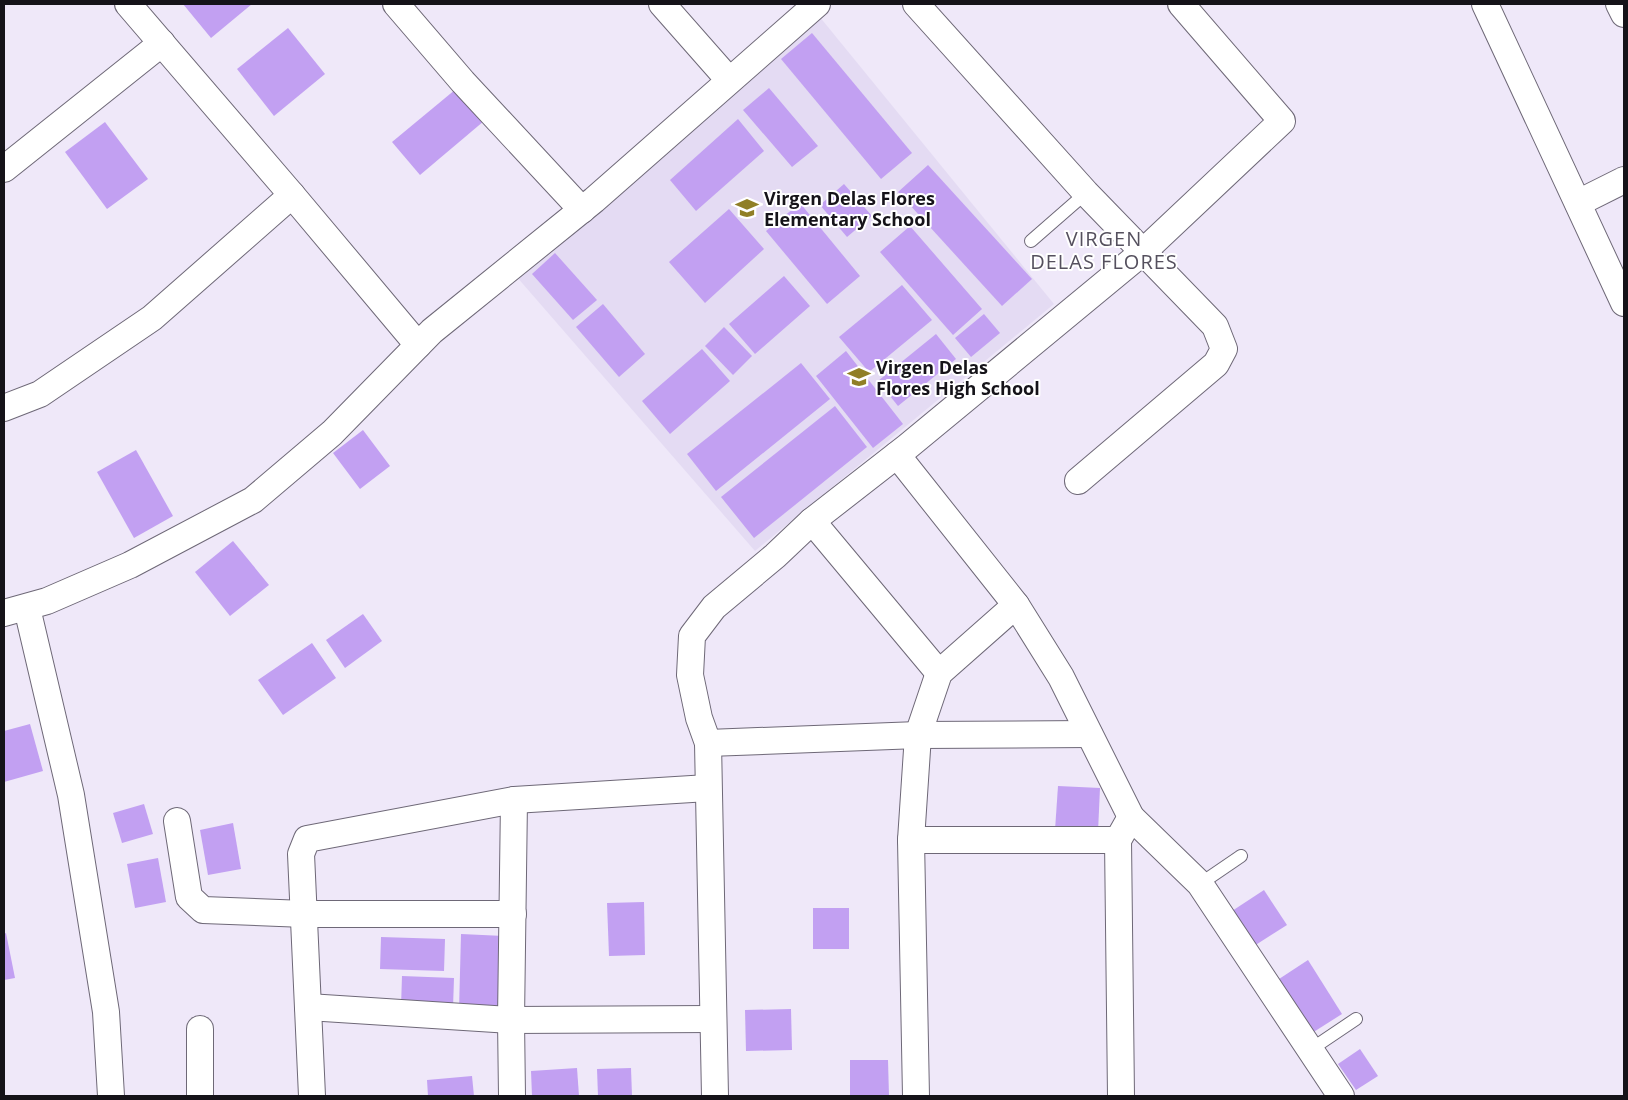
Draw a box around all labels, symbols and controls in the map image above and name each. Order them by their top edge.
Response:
place label: Virgen Delas Flores Elementary School [764,186,935,231]
school or university icon: Virgen Delas Flores Elementary School [734,195,760,221]
district label: VIRGEN DELAS FLORES [1030,225,1178,275]
place label: Virgen Delas Flores High School [876,355,1040,400]
school or university icon: Virgen Delas Flores High School [846,364,872,390]

